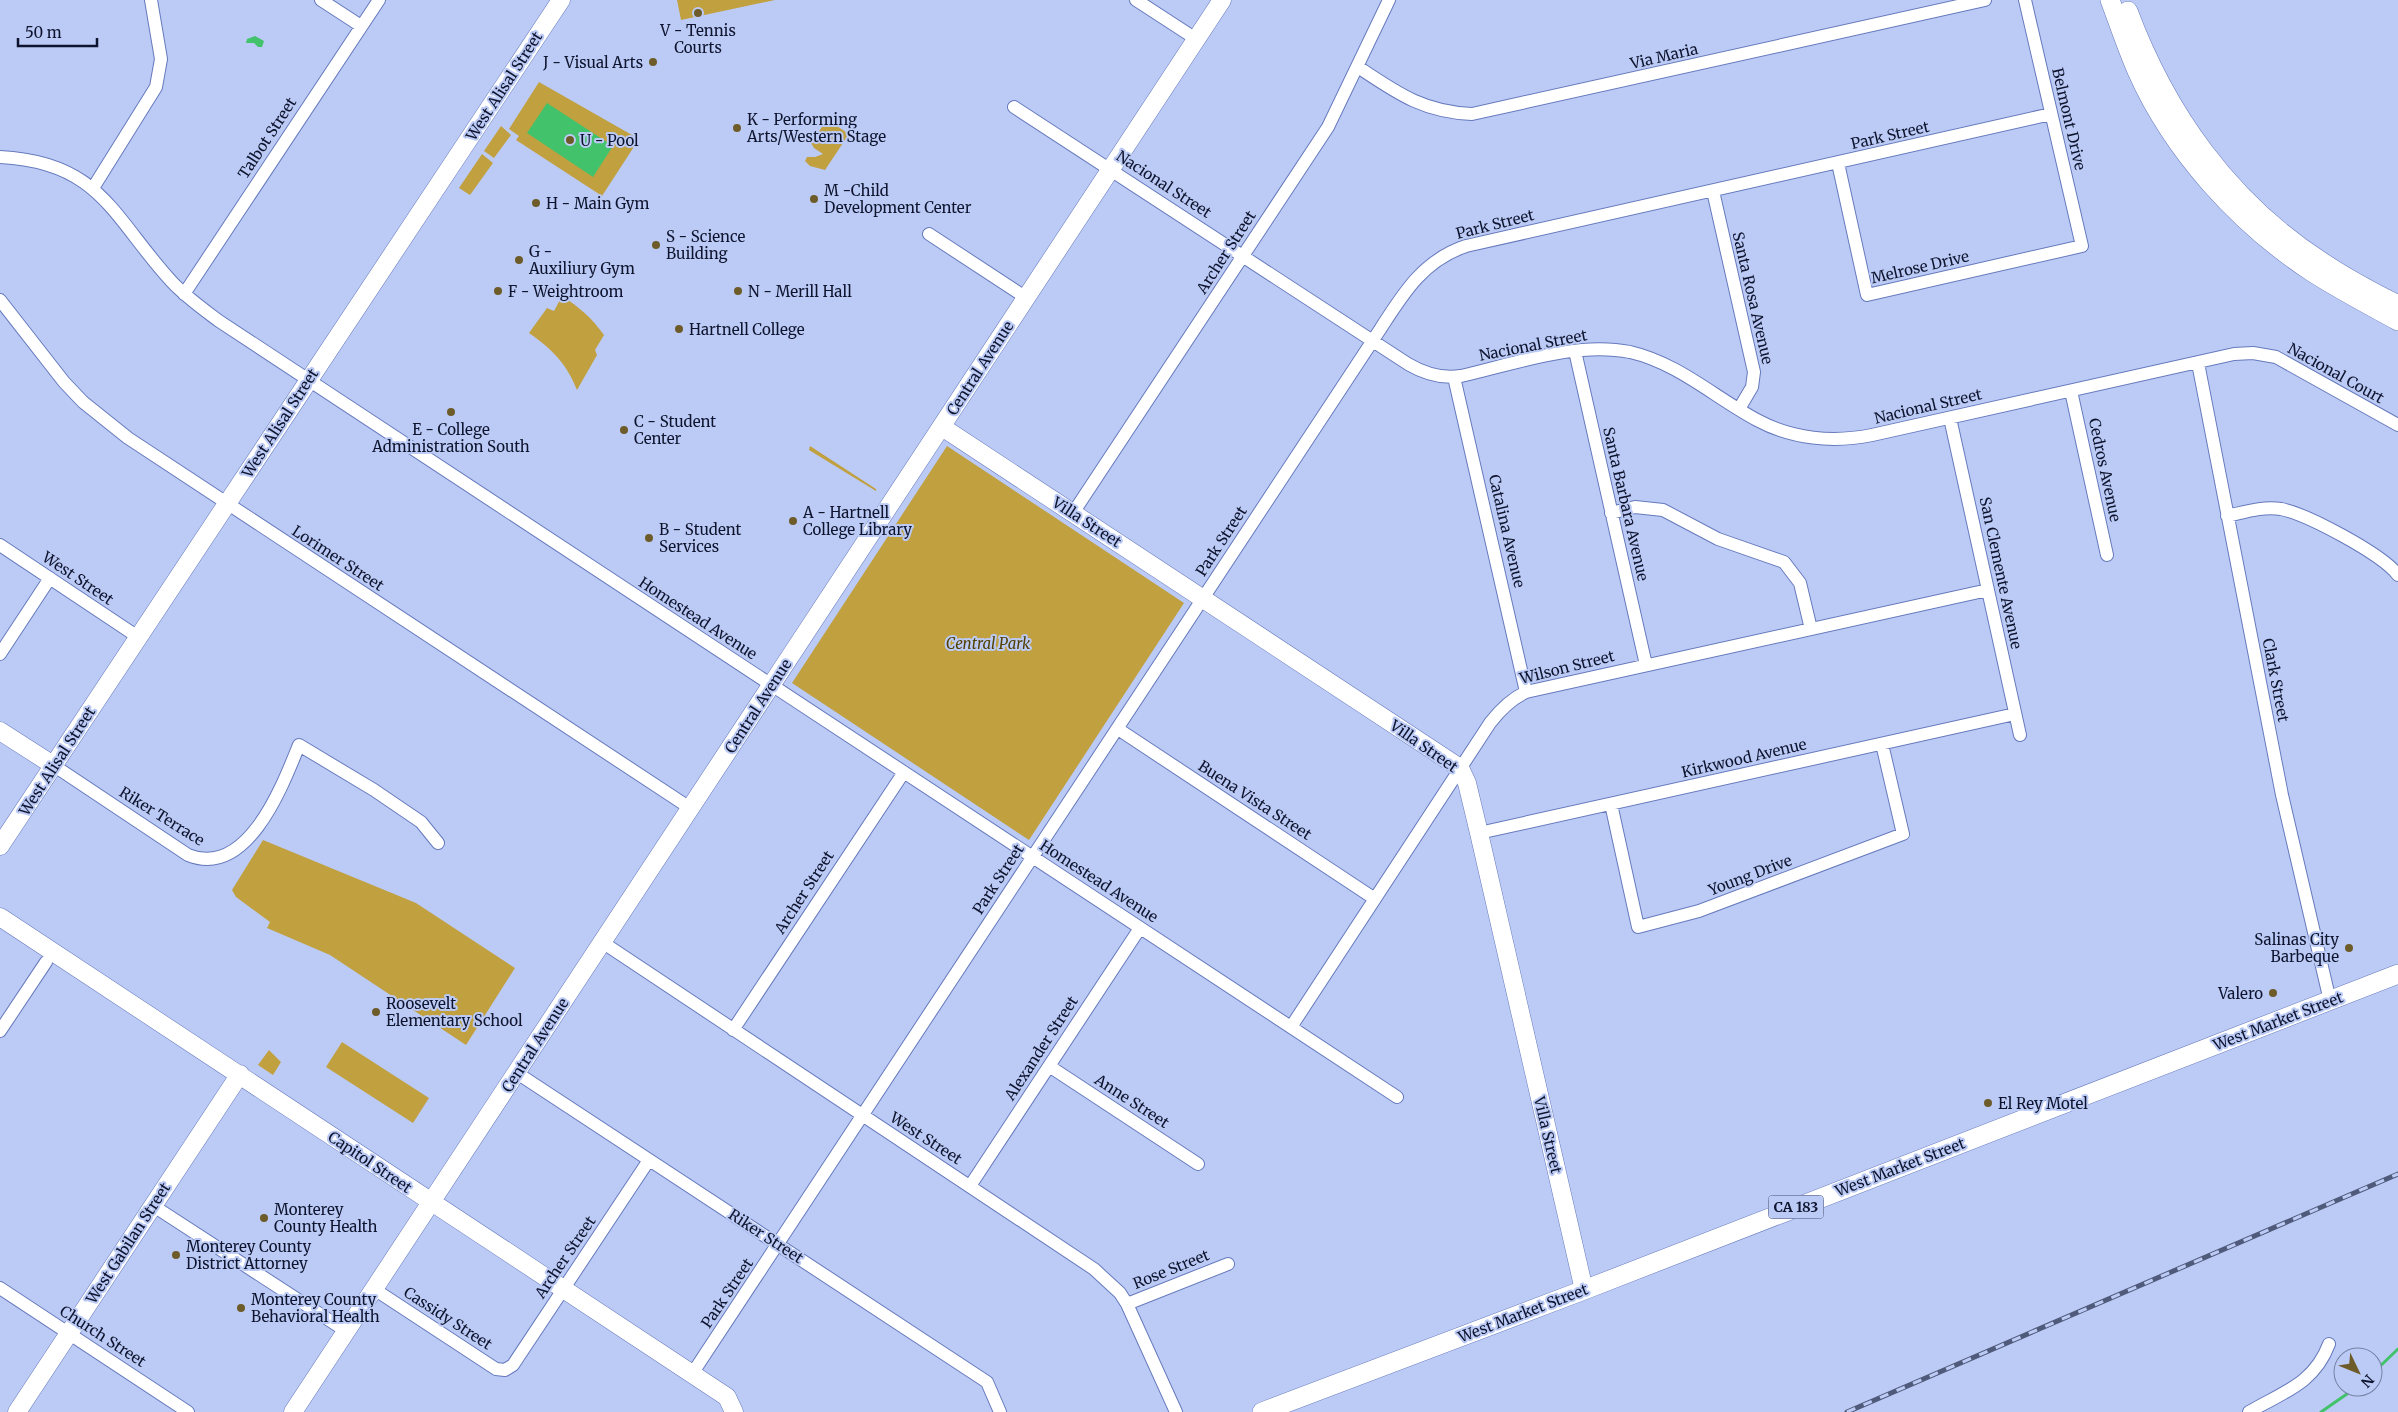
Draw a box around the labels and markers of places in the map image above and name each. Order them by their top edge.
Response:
marker: V - Tennis Courts [692,7,704,19]
place label: V - Tennis Courts [659,21,736,57]
place label: J - Visual Arts [542,53,643,72]
marker: J - Visual Arts [647,56,659,68]
place label: K - Performing Arts/Western Stage [746,110,886,146]
marker: K - Performing Arts/Western Stage [731,122,743,134]
place label: U - Pool [580,131,639,150]
marker: U - Pool [564,134,576,146]
place label: M -Child Development Center [824,181,972,217]
marker: M -Child Development Center [808,193,820,205]
place label: H - Main Gym [546,194,650,213]
marker: H - Main Gym [530,197,542,209]
place label: S - Science Building [666,227,745,263]
marker: S - Science Building [650,239,662,251]
place label: G - Auxiliury Gym [528,242,635,278]
marker: G - Auxiliury Gym [513,254,525,266]
place label: F - Weightroom [508,282,624,301]
place label: N - Merill Hall [748,282,852,301]
marker: F - Weightroom [492,285,504,297]
marker: N - Merill Hall [732,285,744,297]
place label: Hartnell College [689,320,805,339]
marker: Hartnell College [673,323,685,335]
marker: E - College Administration South [445,406,457,418]
place label: C - Student Center [634,412,716,448]
place label: E - College Administration South [371,420,530,456]
marker: C - Student Center [618,424,630,436]
place label: A - Hartnell College Library [802,503,912,539]
marker: A - Hartnell College Library [787,515,799,527]
place label: B - Student Services [659,520,742,556]
marker: B - Student Services [643,532,655,544]
place label: Salinas City Barbeque [2254,930,2339,966]
marker: Salinas City Barbeque [2343,942,2355,954]
place label: Valero [2217,984,2263,1003]
marker: Valero [2267,987,2279,999]
place label: Roosevelt Elementary School [386,994,523,1030]
marker: Roosevelt Elementary School [370,1006,382,1018]
place label: El Rey Motel [1998,1094,2088,1113]
marker: El Rey Motel [1982,1097,1994,1109]
place label: Monterey County Health [274,1200,378,1236]
marker: Monterey County Health [258,1212,270,1224]
place label: Monterey County District Attorney [186,1237,311,1273]
marker: Monterey County District Attorney [170,1249,182,1261]
place label: Monterey County Behavioral Health [251,1290,380,1326]
marker: Monterey County Behavioral Health [235,1302,247,1314]

